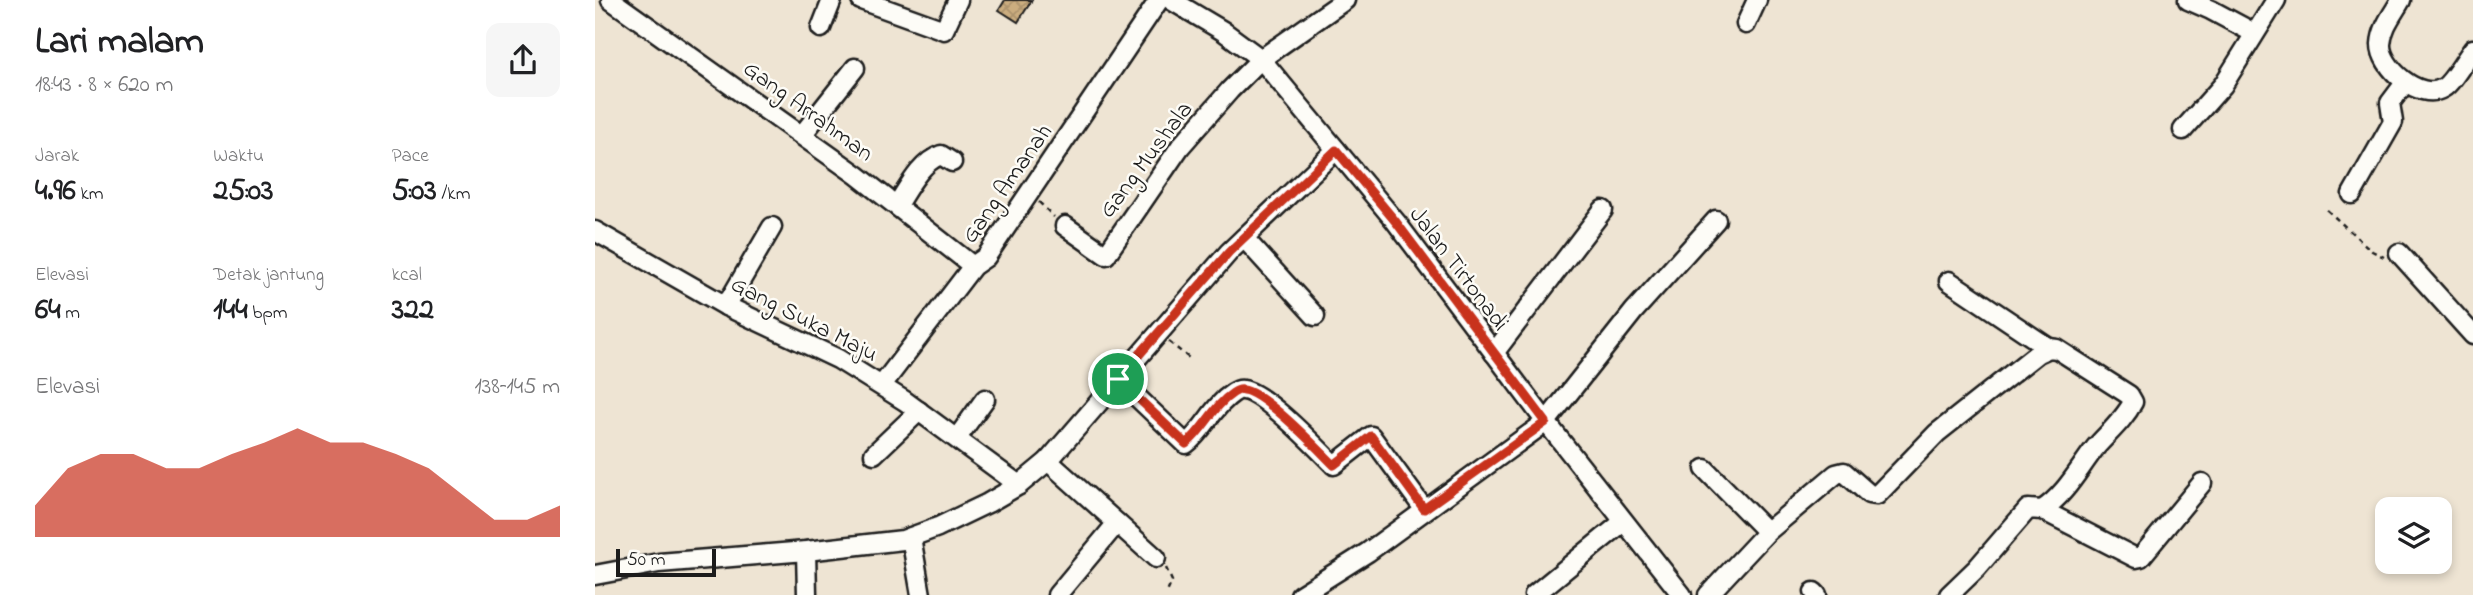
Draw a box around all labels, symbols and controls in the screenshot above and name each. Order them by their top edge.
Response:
text: Lari malam [35,15,204,71]
button: share [486,23,560,97]
street label: Gang Arrahman [735,53,880,171]
text: 18:43 · 8 × 620 m [35,69,173,102]
street label: Gang Mushala [1091,95,1203,226]
street label: Gang Amanah [954,117,1062,251]
text: Jarak [35,143,79,170]
text: Waktu [213,143,264,170]
text: Pace [392,143,429,170]
text: 4.96 [35,170,76,214]
text: 25:03 [213,170,273,214]
text: 5:03 [392,170,437,214]
text: km [76,181,104,208]
text: /km [437,181,470,208]
street label: Jalan Tirtonadi [1399,200,1517,339]
text: Elevasi [35,262,89,289]
text: Detak jantung [213,262,324,289]
text: kcal [392,262,422,289]
street label: Gang Suka Maju [724,268,884,372]
text: 64 [35,289,61,333]
text: 144 [213,289,248,333]
text: 322 [392,289,434,333]
text: m [61,300,80,327]
text: bpm [248,300,287,327]
pin [1088,349,1148,409]
icon: arrive [1099,360,1137,398]
text: Elevasi [35,371,100,404]
text: 138–145 m [474,371,560,404]
map controls [2375,497,2452,574]
button: layers [2375,497,2452,574]
scale bar [616,546,716,578]
text: 50 m [627,547,666,574]

